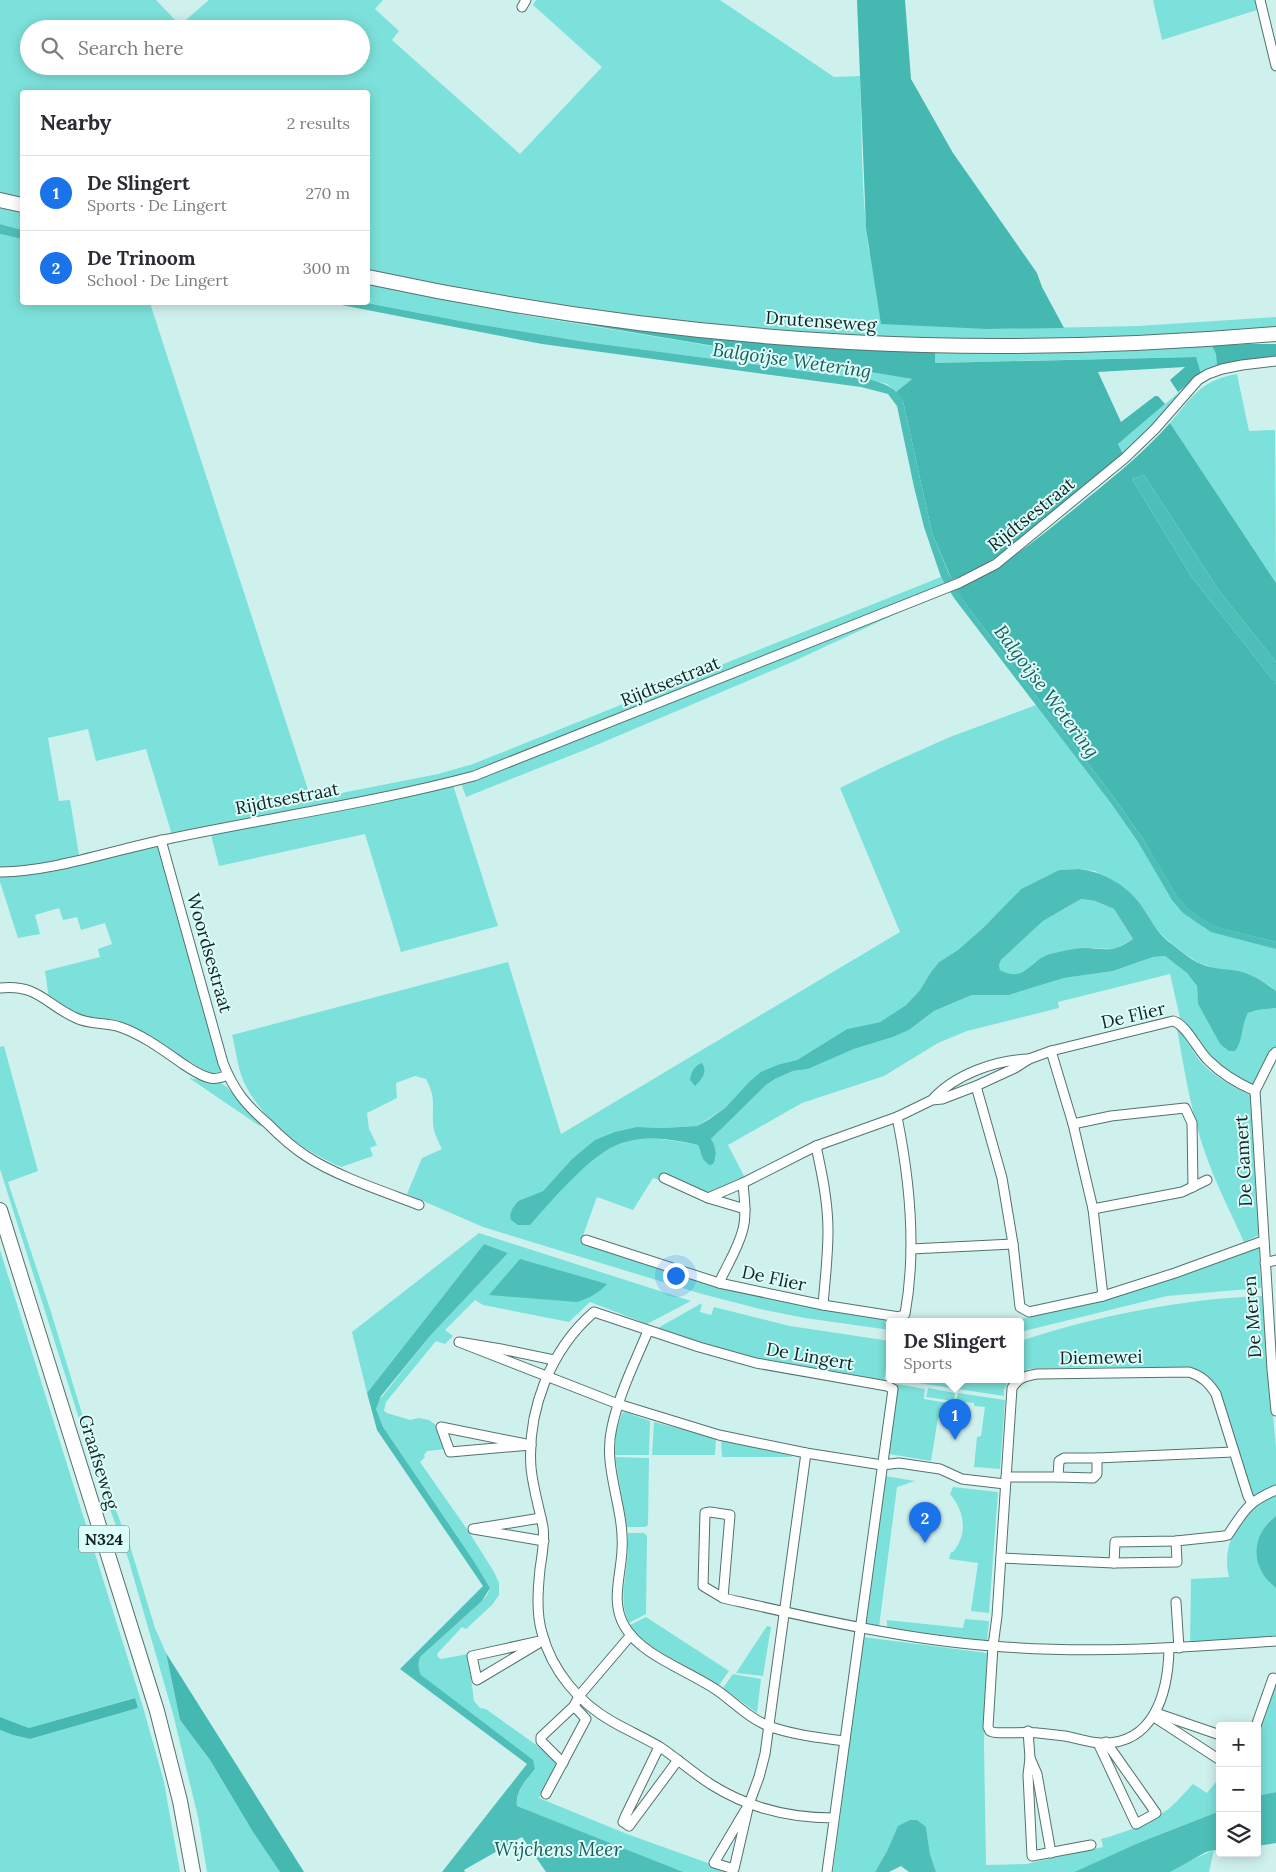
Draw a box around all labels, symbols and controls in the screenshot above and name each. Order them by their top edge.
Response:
search box [20,20,370,75]
icon: search [38,34,66,62]
text: Search here [78,36,184,60]
text: Nearby [40,109,111,136]
text: 2 results [287,113,350,133]
text: De Slingert [87,171,190,195]
text: 1 [53,183,59,203]
text: 270 m [306,183,350,203]
text: Sports · De Lingert [87,195,227,215]
text: De Trinoom [87,246,195,270]
text: 2 [52,258,60,278]
text: 300 m [303,258,350,278]
text: School · De Lingert [87,270,229,290]
street label: Drutenseweg [765,306,878,336]
water label: Balgoijse Wetering [711,337,873,383]
street label: Rijdtsestraat [983,472,1079,556]
water label: Balgoijse Wetering [989,620,1105,762]
street label: Rijdtsestraat [617,651,723,711]
street label: Rijdtsestraat [233,777,341,819]
street label: Woordsestraat [182,891,238,1015]
street label: De Flier [1099,996,1168,1034]
street label: De Gamert [1229,1115,1257,1207]
street label: De Flier [740,1260,809,1296]
your location [663,1263,689,1289]
street label: De Meren [1238,1275,1266,1359]
popup [886,1318,1024,1383]
text: De Slingert [904,1329,1006,1353]
street label: De Lingert [764,1337,856,1375]
street label: Diemewei [1059,1345,1143,1369]
text: Sports [904,1353,952,1373]
pin: 1 [939,1399,971,1440]
street label: Graafseweg [74,1412,125,1513]
pin: 2 [909,1502,941,1543]
road number: N324 [79,1526,129,1552]
map controls [1216,1722,1261,1857]
button: + [1216,1722,1261,1767]
button: − [1216,1767,1261,1812]
button: layers [1216,1812,1261,1857]
water label: Wijchens Meer [494,1837,622,1861]

